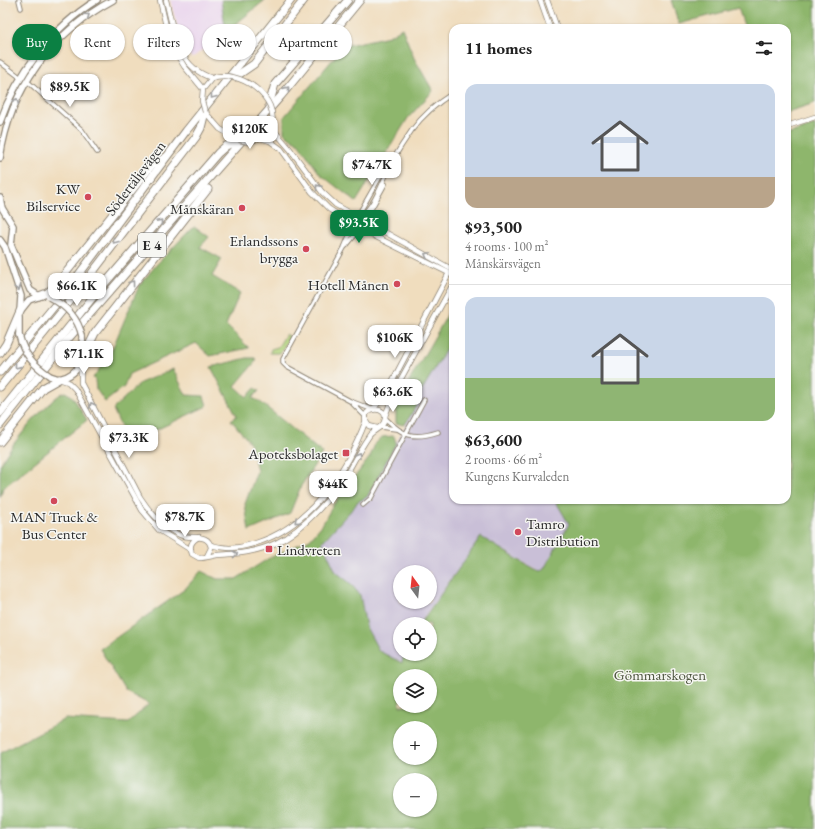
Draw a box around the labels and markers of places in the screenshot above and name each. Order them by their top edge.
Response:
pin: $89.5K [37,74,103,108]
pin: $120K [222,116,278,150]
pin: $74.7K [339,152,405,186]
place label: KW Bilservice [26,179,80,215]
marker: KW Bilservice [83,192,93,202]
place label: Månskäran [170,199,234,218]
marker: Månskäran [237,203,247,213]
pin: $93.5K [326,210,392,244]
place label: Erlandssons brygga [230,231,298,267]
marker: Erlandssons brygga [301,244,311,254]
pin: $66.1K [44,273,110,307]
place label: Hotell Månen [308,275,389,294]
marker: Hotell Månen [392,279,402,289]
pin: $106K [367,325,423,359]
pin: $71.1K [51,341,117,375]
pin: $63.6K [360,379,426,413]
pin: $73.3K [96,425,162,459]
place label: Apoteksbolaget [247,444,338,463]
marker: Apoteksbolaget [341,448,351,458]
pin: $44K [309,471,357,505]
marker: MAN Truck & Bus Center [49,496,59,506]
pin: $78.7K [152,504,218,538]
place label: MAN Truck & Bus Center [10,507,99,543]
place label: Tamro Distribution [526,514,599,550]
marker: Tamro Distribution [513,527,523,537]
place label: Lindvreten [277,540,341,559]
marker: Lindvreten [264,544,274,554]

